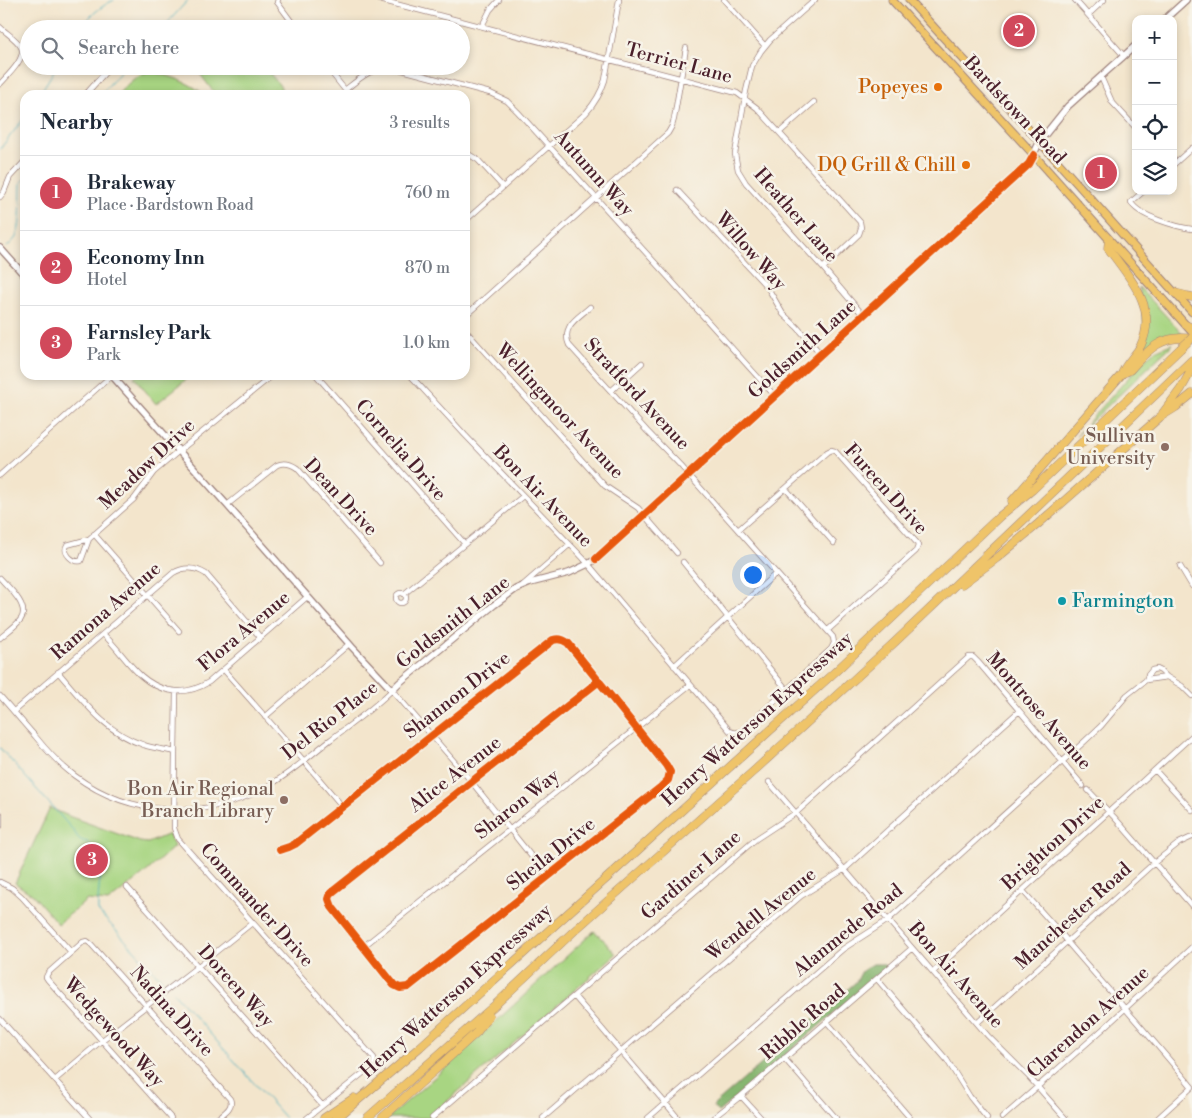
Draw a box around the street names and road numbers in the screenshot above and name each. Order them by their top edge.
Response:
street label: Terrier Lane [623,37,735,89]
street label: Bardstown Road [958,50,1071,169]
street label: Autumn Way [548,124,640,222]
street label: Heather Lane [748,163,844,267]
street label: Willow Way [710,206,792,296]
street label: Goldsmith Lane [743,294,861,404]
street label: Stratford Avenue [579,333,695,455]
street label: Wellingmoor Avenue [490,337,629,484]
street label: Cornelia Drive [350,394,452,506]
street label: Meadow Drive [94,413,200,515]
street label: Bon Air Avenue [487,439,598,552]
street label: Fureen Drive [839,439,933,539]
street label: Dean Drive [299,453,383,541]
street label: Ramona Avenue [46,557,166,665]
street label: Goldsmith Lane [391,570,515,674]
street label: Flora Avenue [193,585,295,677]
street label: Henry Watterson Expressway [656,626,858,811]
street label: Shannon Drive [399,646,515,744]
street label: Montrose Avenue [981,647,1097,775]
street label: Del Rio Place [277,675,383,765]
street label: Alice Avenue [403,730,506,818]
street label: Sharon Way [470,763,565,844]
street label: Brighton Drive [996,791,1109,896]
street label: Sheila Drive [502,812,600,896]
street label: Gardiner Lane [636,825,746,925]
street label: Commander Drive [195,838,319,972]
street label: Manchester Road [1010,857,1137,975]
street label: Wendell Avenue [700,862,821,966]
street label: Alanmede Road [788,878,908,982]
street label: Henry Watterson Expressway [355,898,557,1083]
street label: Bon Air Avenue [903,916,1009,1033]
street label: Doreen Way [193,940,280,1033]
street label: Nadina Drive [125,961,219,1061]
street label: Clarendon Avenue [1022,961,1154,1083]
street label: Wedgewood Way [58,971,170,1092]
street label: Ribble Road [756,979,850,1065]

